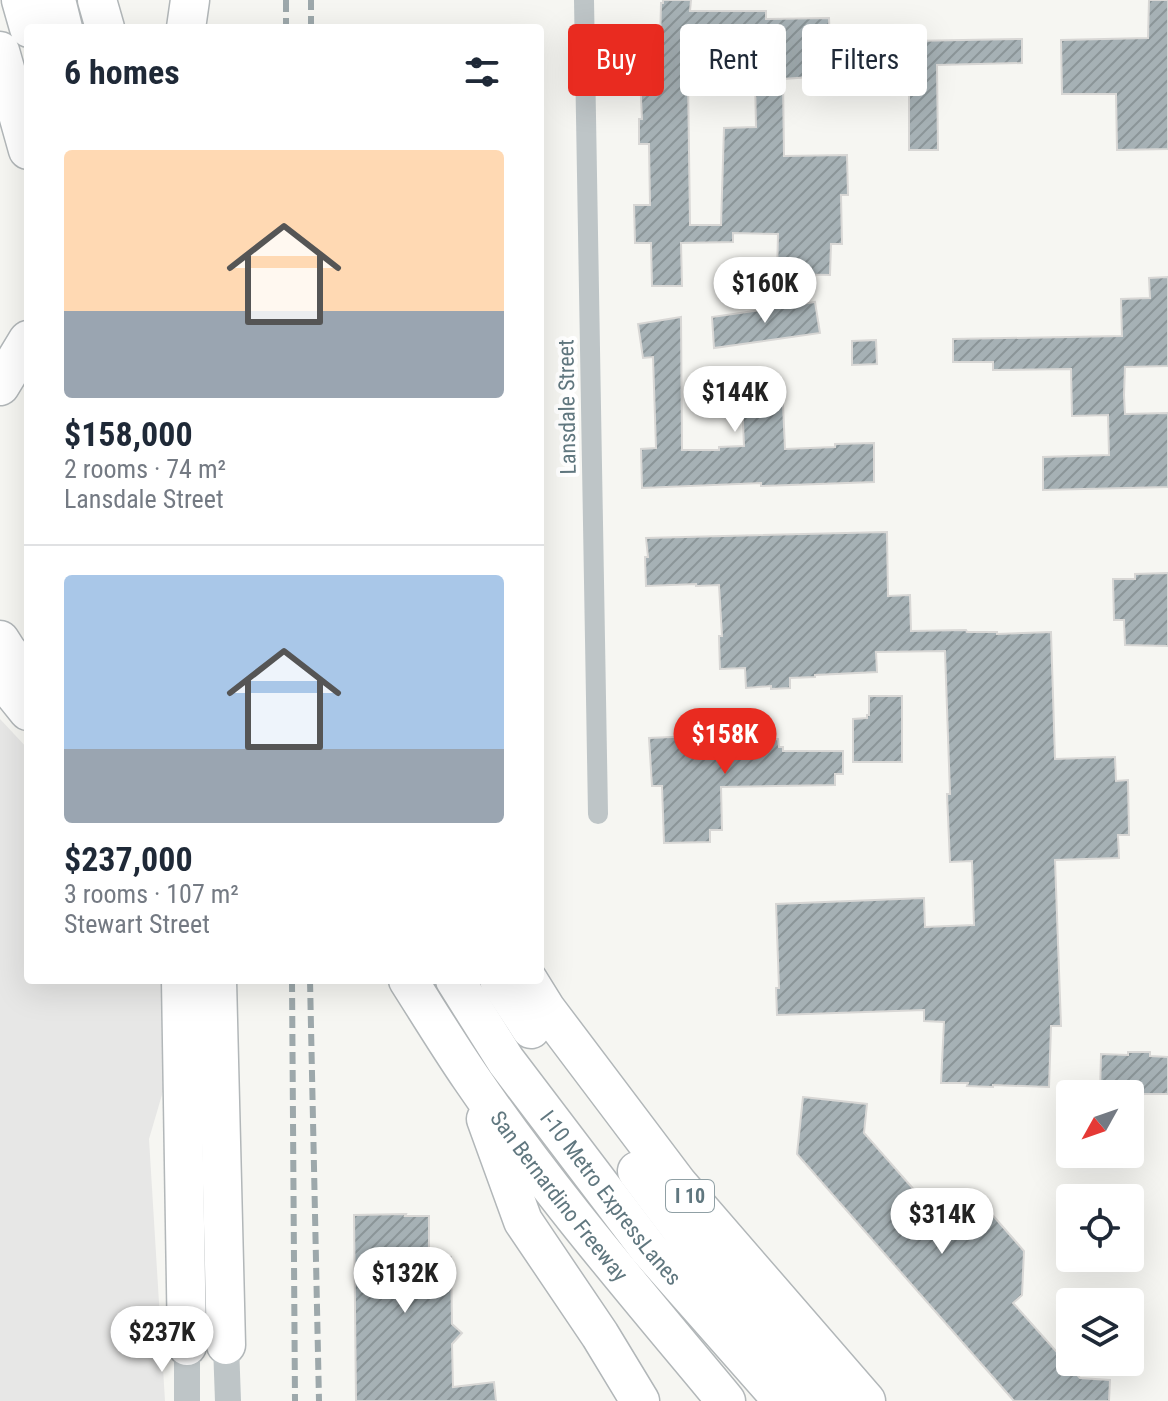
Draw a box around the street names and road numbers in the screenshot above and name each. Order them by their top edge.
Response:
street label: Lansdale Street [553,339,581,475]
street label: I-10 Metro ExpressLanes [535,1105,687,1290]
street label: San Bernardino Freeway [486,1106,633,1286]
road number: I 10 [666,1180,714,1212]

